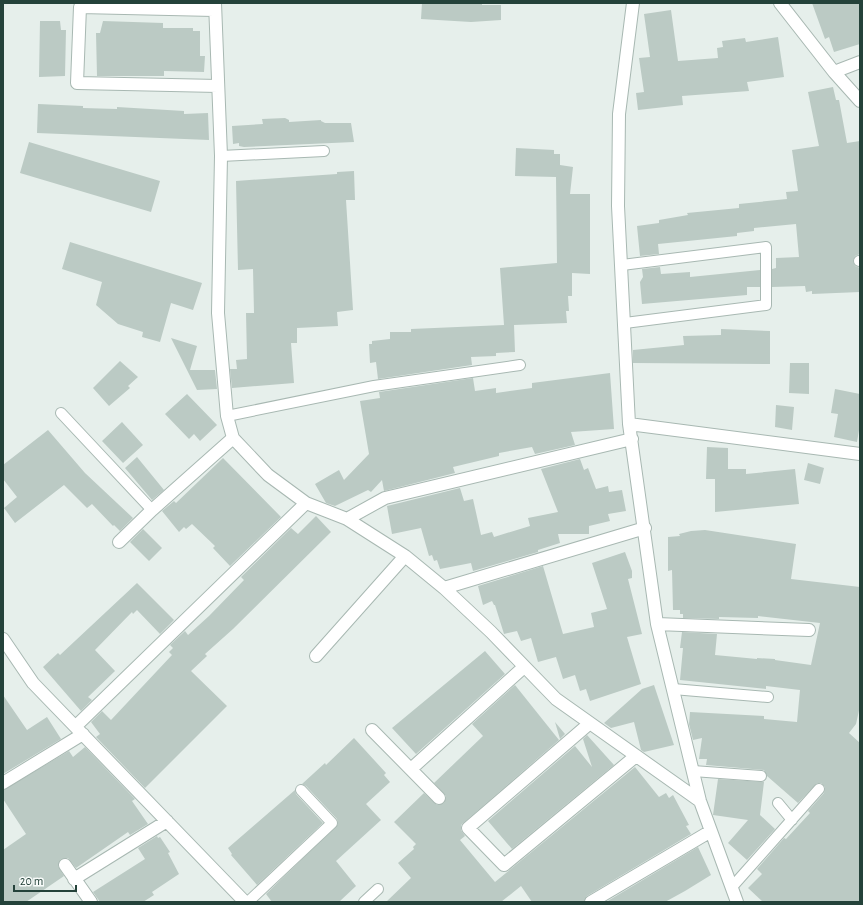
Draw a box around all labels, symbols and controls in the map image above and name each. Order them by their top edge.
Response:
scale bar [14,867,76,893]
text: 20 m [20,875,43,887]

